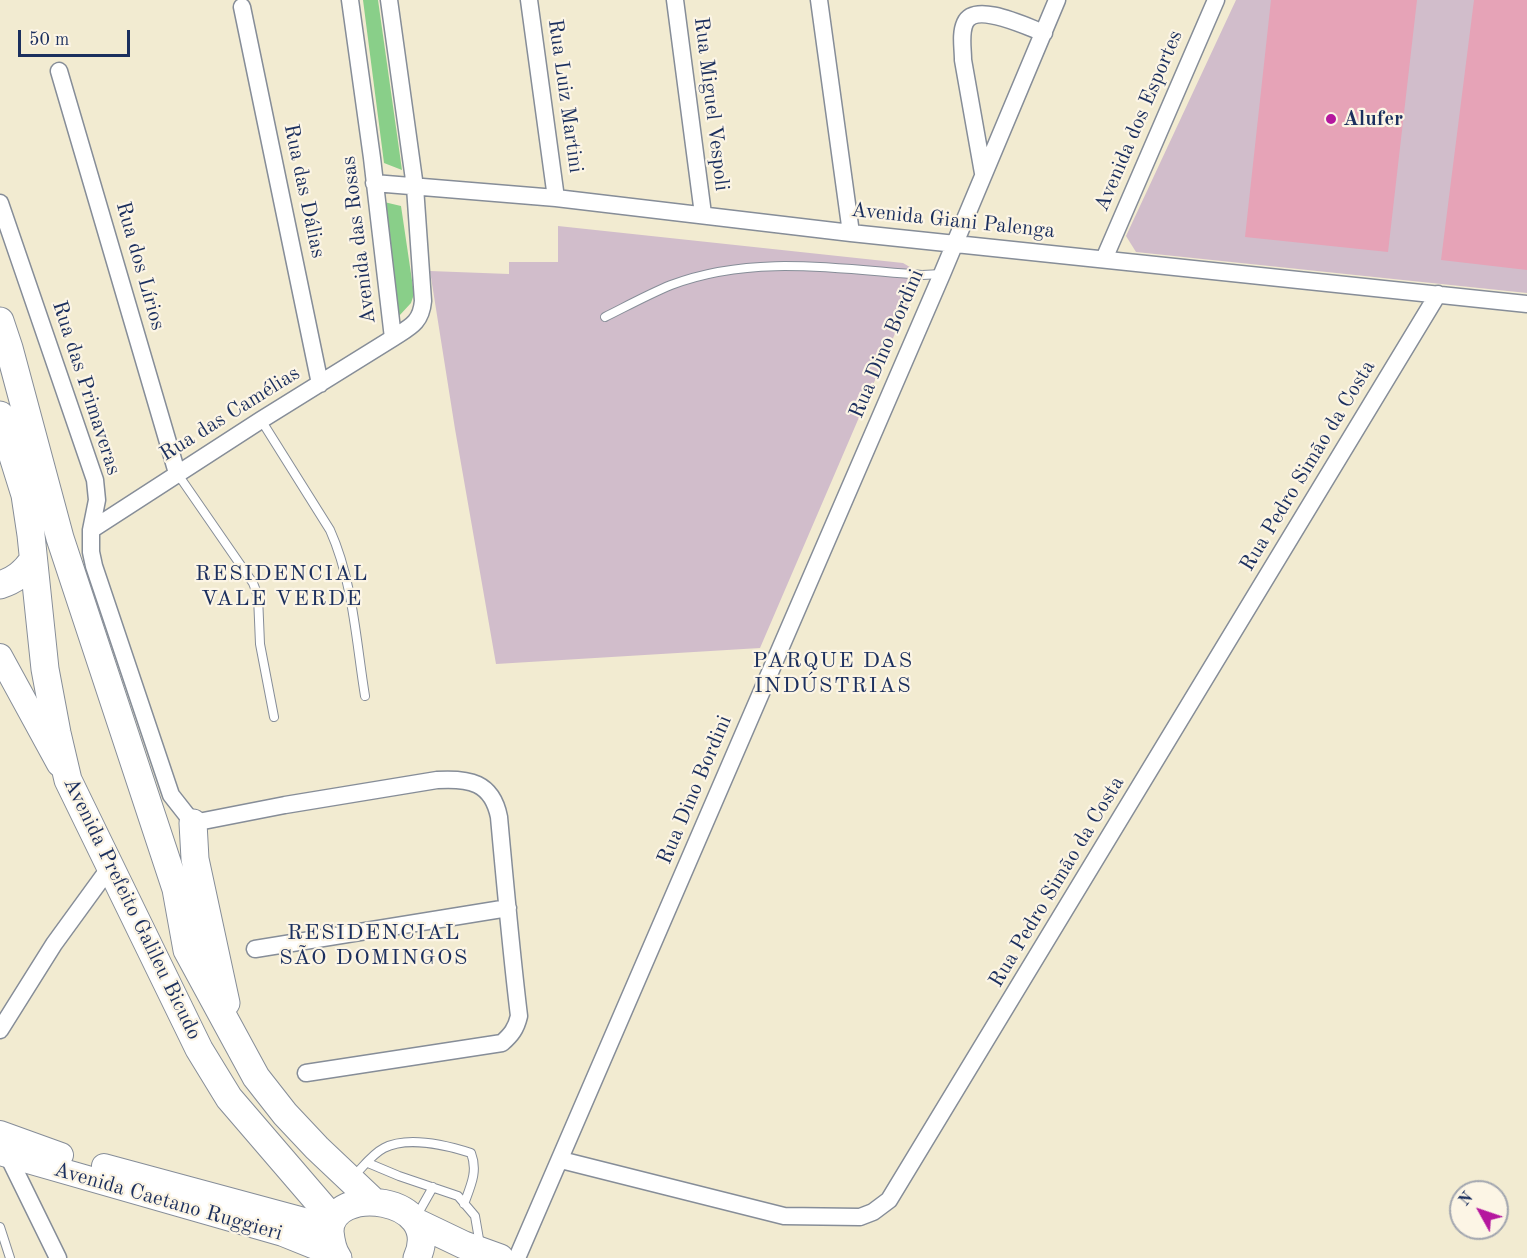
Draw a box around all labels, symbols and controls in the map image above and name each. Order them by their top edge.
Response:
street label: Rua Miguel Vespoli [688,16,734,192]
street label: Rua Luiz Martini [542,17,588,175]
scale bar [21,18,134,56]
street label: Avenida dos Esportes [1089,26,1189,216]
text: 50 m [29,31,69,49]
place label: Alufer [1343,106,1403,132]
marker: Alufer [1324,112,1338,126]
street label: Rua das Dálias [277,122,331,260]
street label: Avenida das Rosas [336,155,382,325]
street label: Avenida Giani Palenga [850,198,1056,244]
street label: Rua dos Lírios [110,199,170,333]
street label: Rua Dino Bordini [844,266,930,422]
street label: Rua das Primaveras [46,298,126,478]
street label: Rua Pedro Simão da Costa [1235,356,1381,576]
street label: Rua das Camélias [155,361,305,467]
district label: RESIDENCIAL VALE VERDE [195,561,369,612]
district label: PARQUE DAS INDÚSTRIAS [752,648,914,700]
street label: Rua Dino Bordini [652,712,738,868]
street label: Rua Pedro Simão da Costa [984,772,1130,992]
street label: Avenida Prefeito Galileu Bicudo [57,774,207,1044]
district label: RESIDENCIAL SÃO DOMINGOS [279,920,469,972]
street label: Avenida Caetano Ruggieri [51,1157,285,1247]
north arrow [1449,1180,1509,1240]
text: N [1457,1190,1477,1210]

